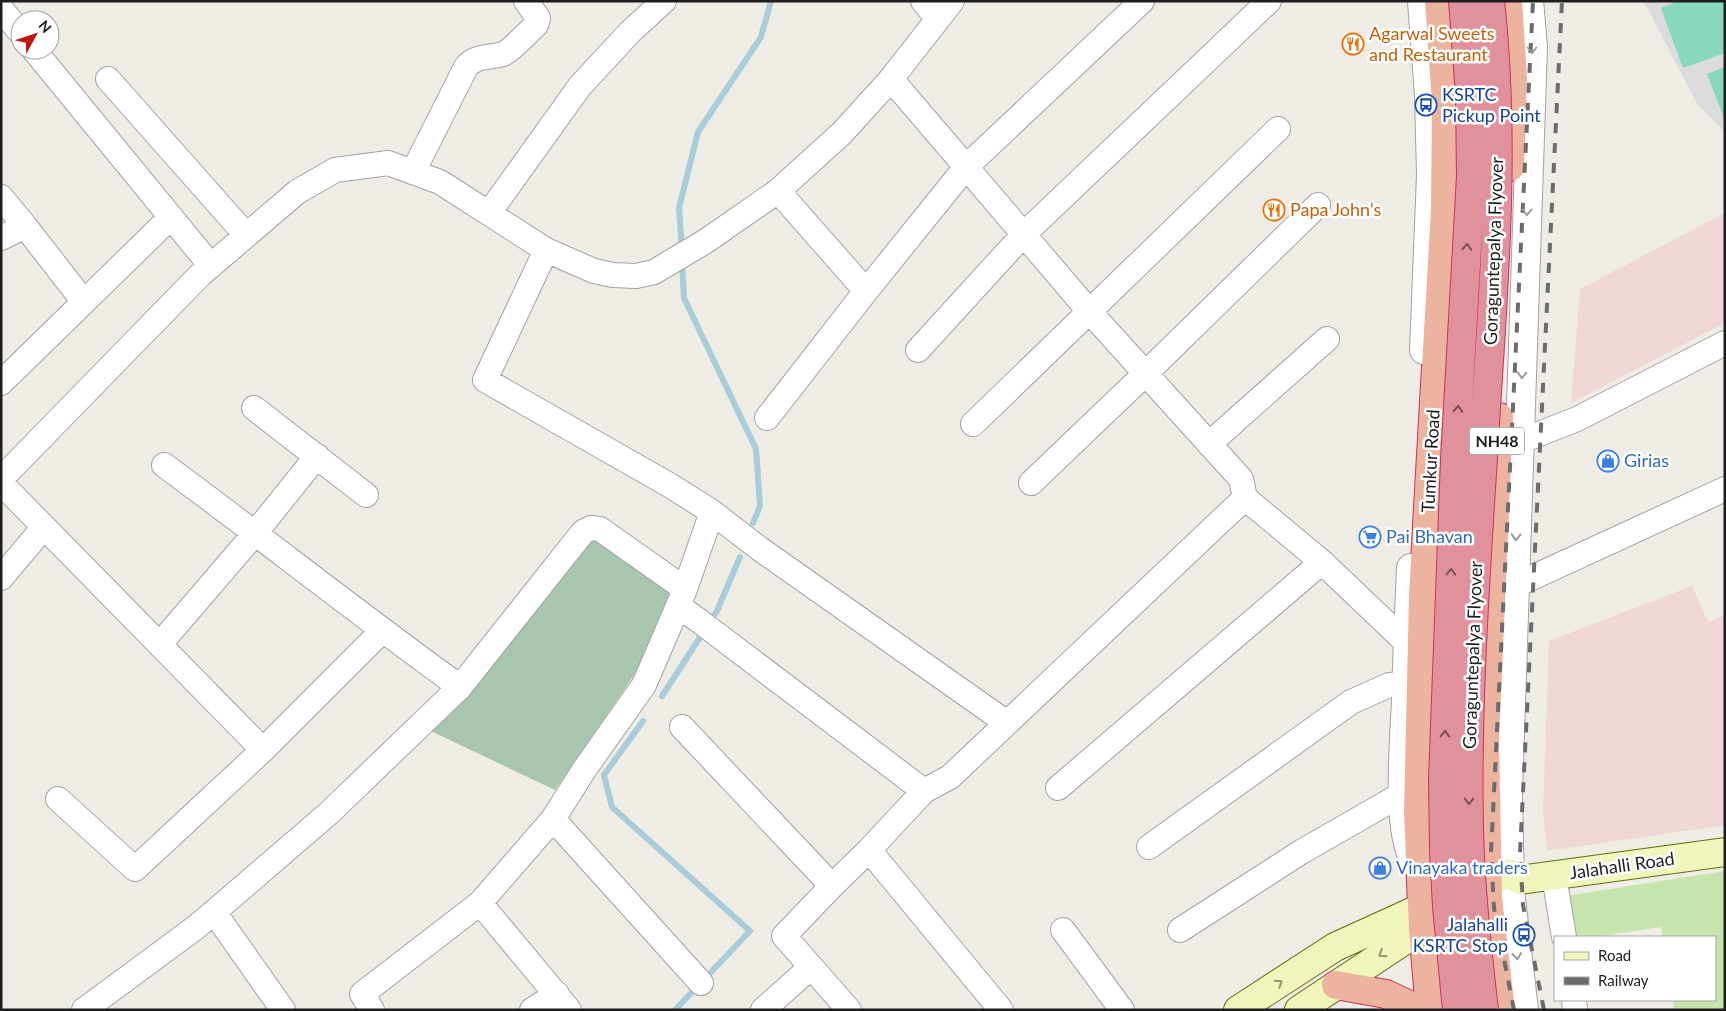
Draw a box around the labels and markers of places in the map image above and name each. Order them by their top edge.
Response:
place label: Agarwal Sweets and Restaurant [1369,22,1495,65]
restaurant icon: Agarwal Sweets and Restaurant [1341,32,1365,56]
place label: KSRTC Pickup Point [1442,83,1541,126]
bus stop icon: KSRTC Pickup Point [1414,93,1438,117]
restaurant icon: Papa John's [1262,198,1286,222]
place label: Papa John's [1290,198,1382,220]
shop icon: Girias [1596,449,1620,473]
place label: Girias [1624,449,1669,471]
supermarket icon: Pai Bhavan [1358,525,1382,549]
place label: Pai Bhavan [1386,525,1473,547]
shop icon: Vinayaka traders [1368,856,1392,880]
place label: Vinayaka traders [1396,856,1528,878]
place label: Jalahalli KSRTC Stop [1413,913,1508,956]
bus stop icon: Jalahalli KSRTC Stop [1512,923,1536,947]

